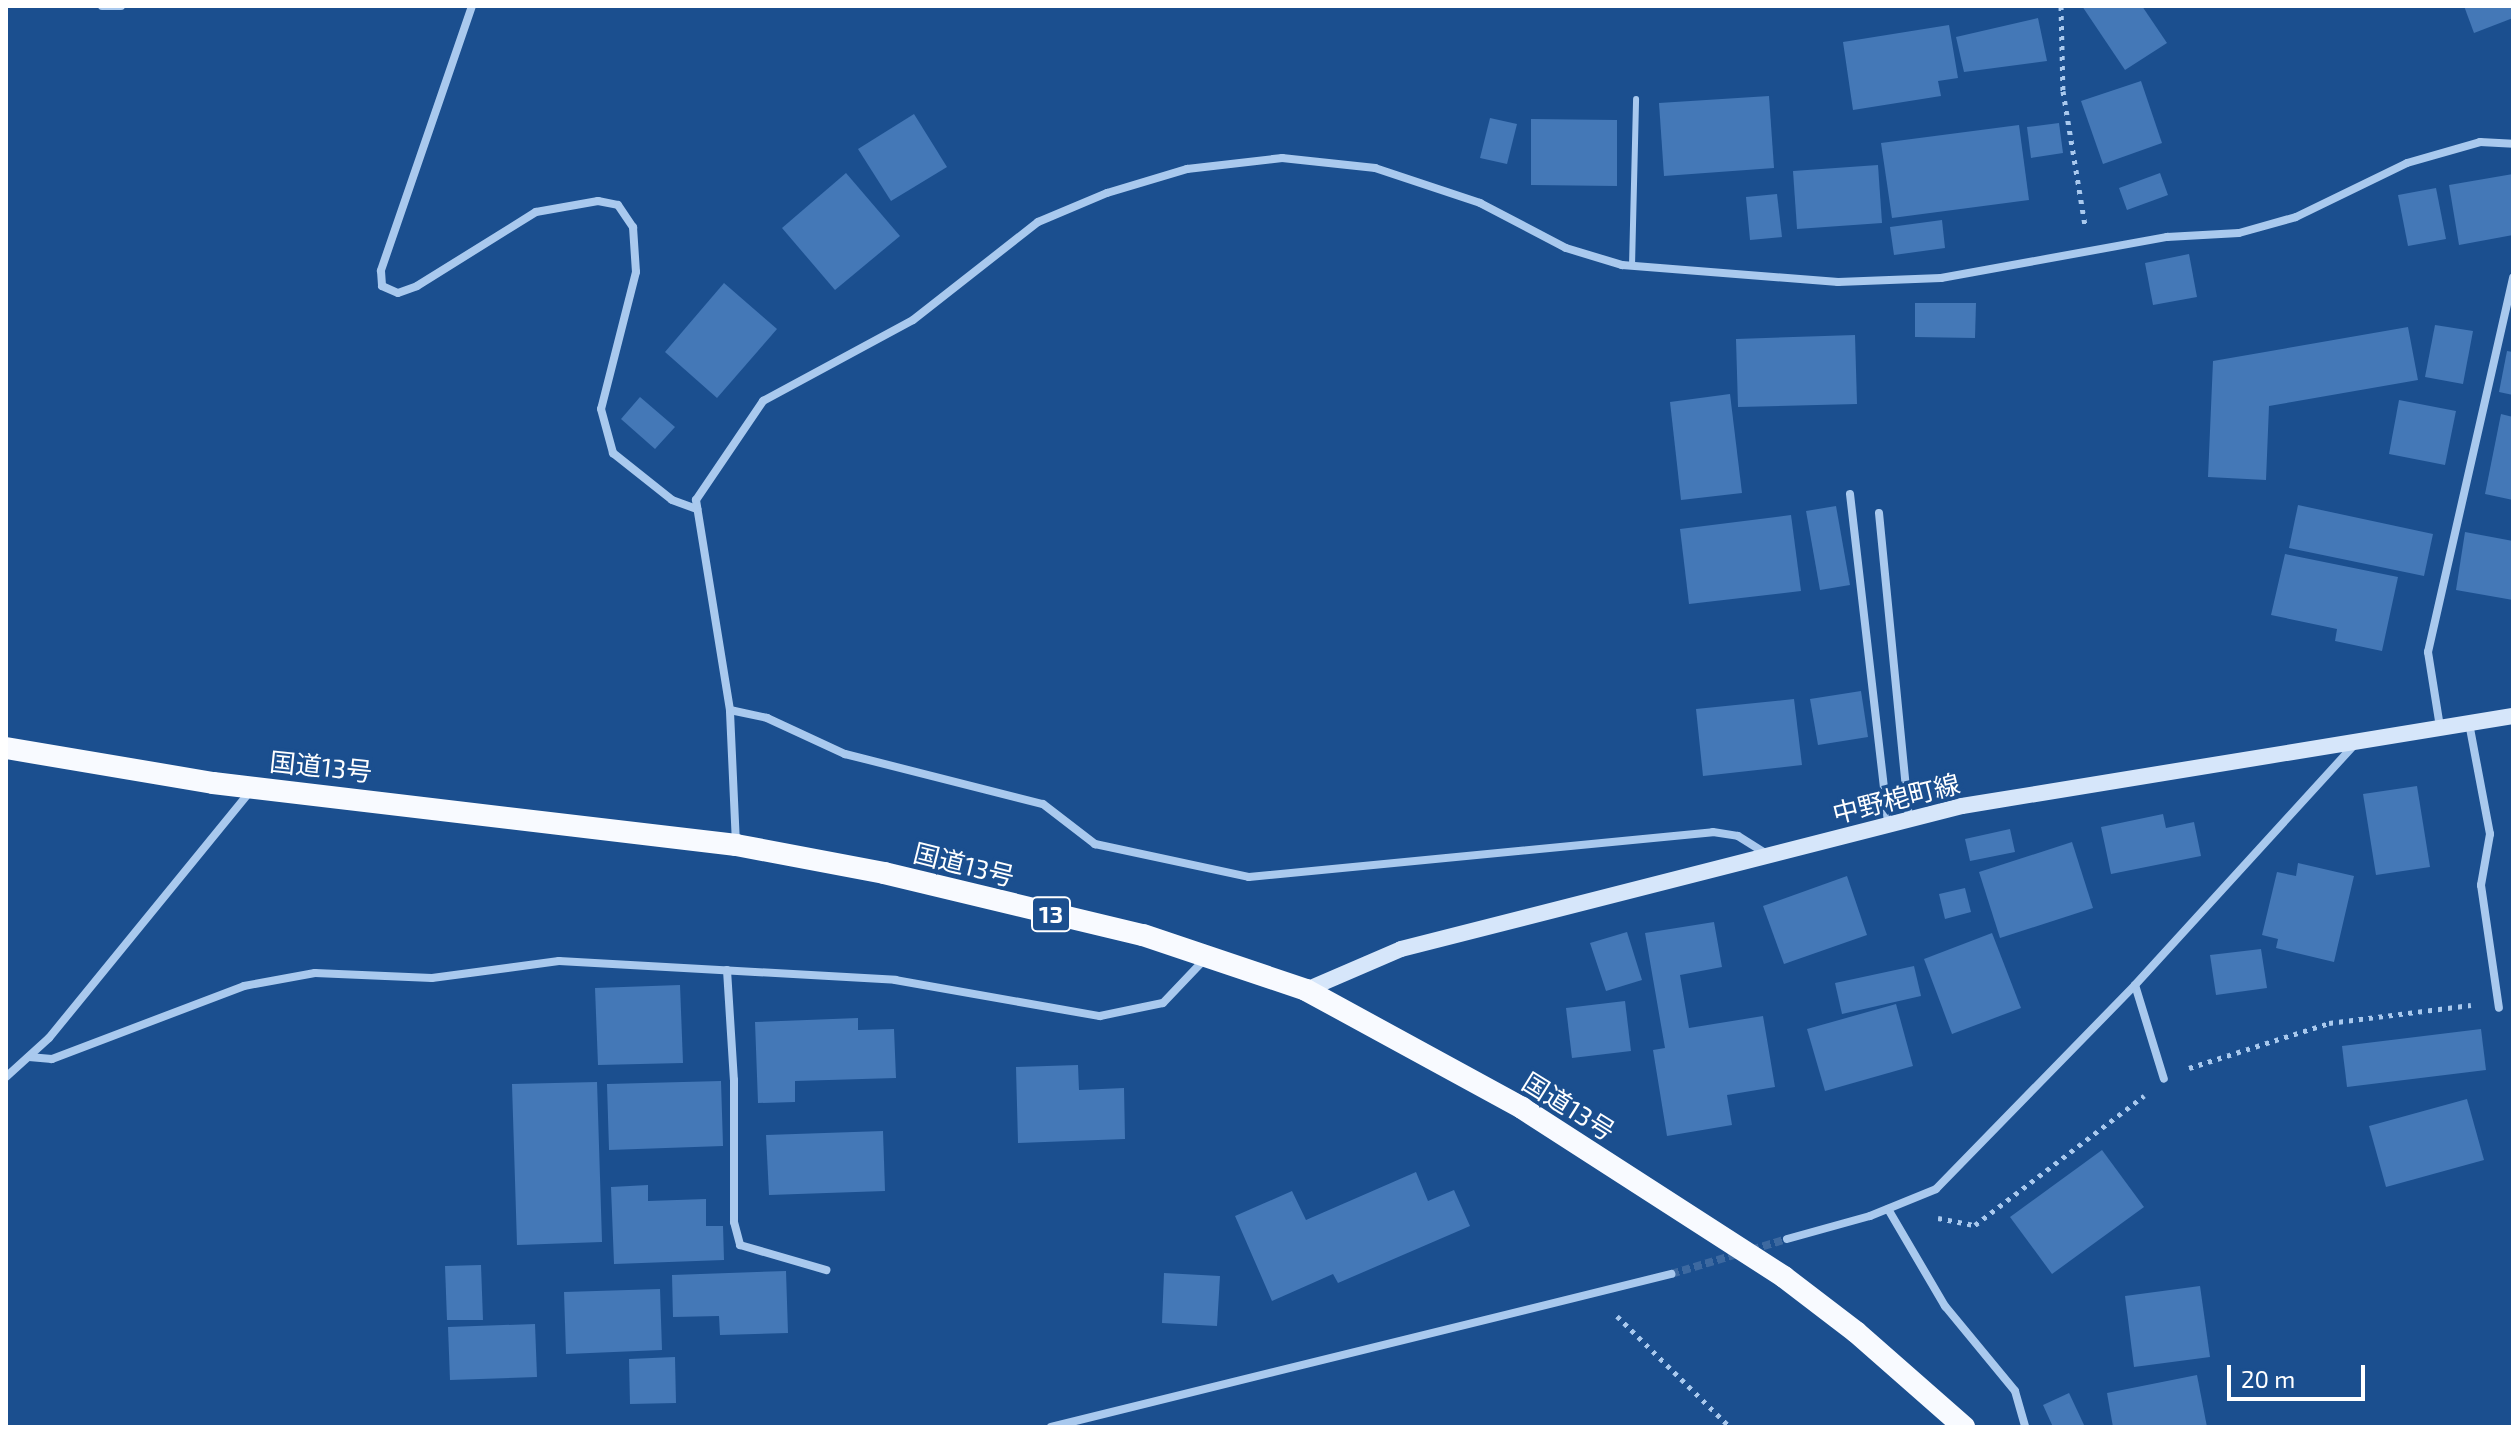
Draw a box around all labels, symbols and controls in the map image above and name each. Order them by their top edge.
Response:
street label: 国道13号 [268,745,374,787]
street label: 中野梍町線 [1829,767,1963,829]
street label: 国道13号 [910,836,1018,892]
road number: 13 [1031,894,1071,934]
street label: 国道13号 [1517,1066,1621,1146]
scale bar [2231,1349,2369,1399]
text: 20 m [2241,1364,2295,1393]

